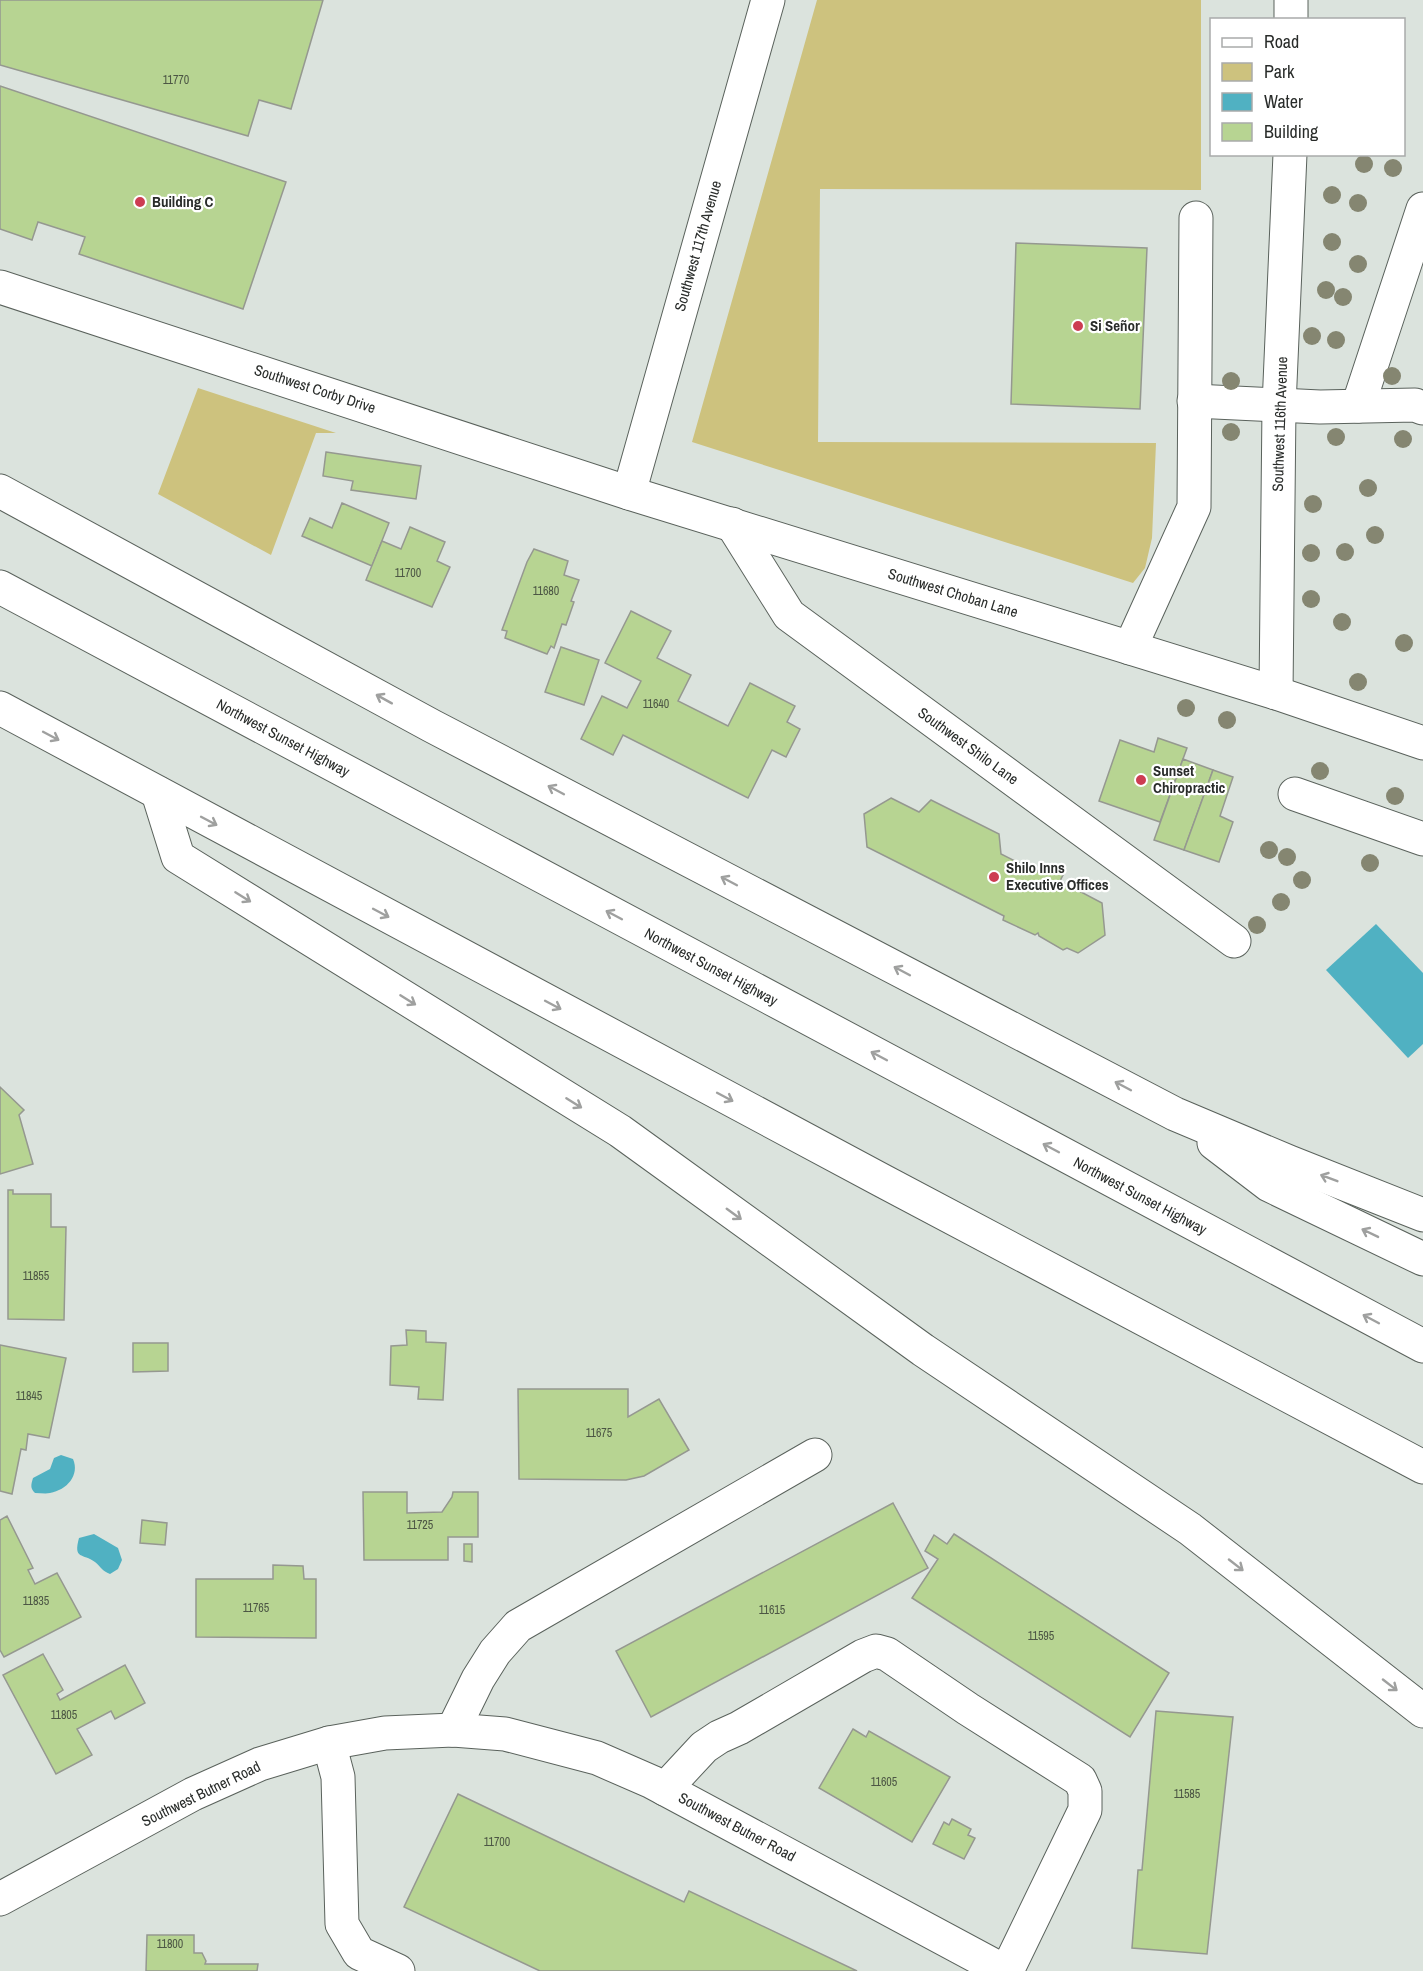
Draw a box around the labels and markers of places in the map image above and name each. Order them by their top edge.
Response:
place label: Building C [152,191,214,212]
marker: Building C [133,195,147,209]
place label: Si Señor [1090,315,1140,336]
marker: Si Señor [1071,319,1085,333]
place label: Sunset Chiropractic [1153,760,1226,798]
marker: Sunset Chiropractic [1134,773,1148,787]
place label: Shilo Inns Executive Offices [1006,857,1109,895]
marker: Shilo Inns Executive Offices [987,870,1001,884]

